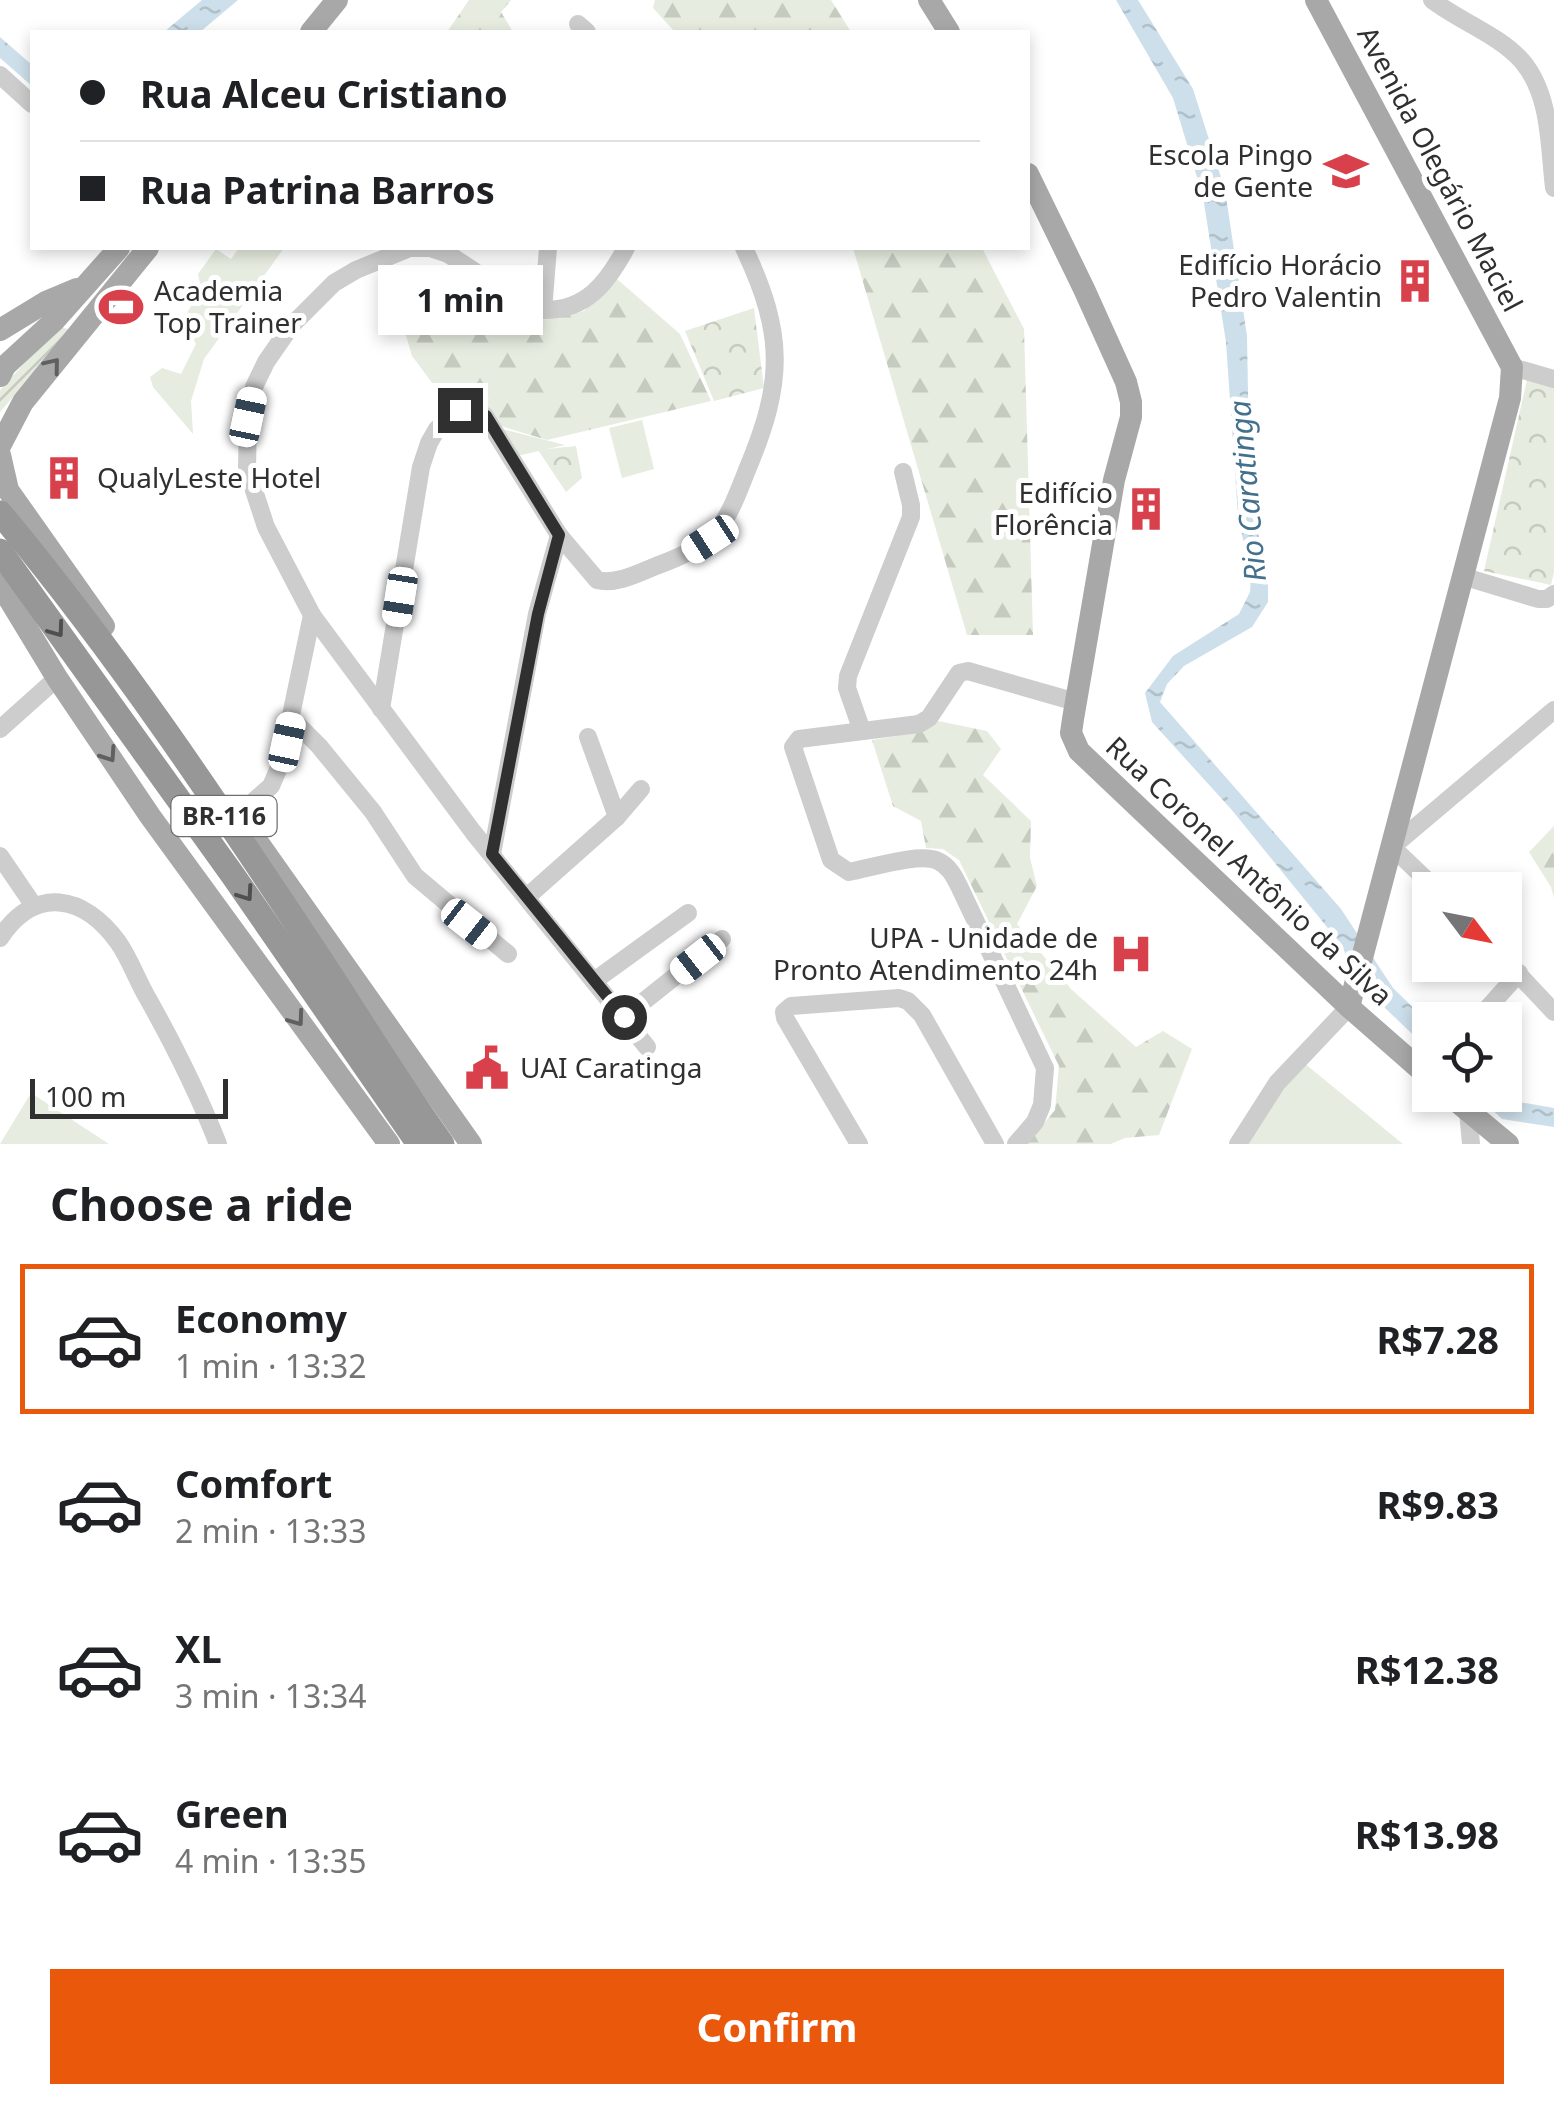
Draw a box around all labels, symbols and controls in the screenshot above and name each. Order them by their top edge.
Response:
street label: Avenida Olegário Maciel [1349,19,1532,318]
text: Rua Alceu Cristiano [140,67,508,119]
place label: Escola Pingo de Gente [1148,135,1313,205]
school or university icon: Escola Pingo de Gente [1322,147,1370,195]
text: Rua Patrina Barros [140,163,495,215]
place label: Edifício Horácio Pedro Valentin [1178,245,1382,315]
building icon: Edifício Horácio Pedro Valentin [1391,257,1439,305]
callout: 1 min [378,265,542,335]
place label: Academia Top Trainer [154,271,302,341]
text: 1 min [416,278,505,321]
sports icon: Academia Top Trainer [97,283,145,331]
one-way arrow [41,359,59,377]
car [227,385,269,449]
route end [438,388,483,433]
water label: Rio Caratinga [1218,399,1275,584]
building icon: QualyLeste Hotel [40,454,88,502]
place label: QualyLeste Hotel [97,458,321,496]
place label: Edifício Florência [994,473,1113,543]
building icon: Edifício Florência [1122,485,1170,533]
car [677,510,743,568]
car [380,565,420,629]
one-way arrow [45,618,63,637]
car [266,710,308,774]
street label: Rua Coronel Antônio da Silva [1098,727,1401,1013]
one-way arrow [96,744,115,762]
road number: BR-116 [172,796,276,836]
north arrow [1412,872,1522,982]
map controls [1412,872,1522,1112]
one-way arrow [234,883,252,902]
car [436,894,502,954]
place label: UPA - Unidade de Pronto Atendimento 24h [773,918,1098,988]
car [665,929,731,989]
hospital icon: UPA - Unidade de Pronto Atendimento 24h [1107,930,1155,978]
route start [602,995,647,1040]
button: locate [1412,1002,1522,1112]
one-way arrow [286,1008,303,1026]
public building icon: UAI Caratinga [463,1044,511,1092]
place label: UAI Caratinga [520,1048,703,1086]
scale bar [30,1074,228,1118]
text: 100 m [45,1077,127,1115]
text: Choose a ride [50,1173,353,1234]
text: Economy [175,1292,347,1344]
icon: car [55,1294,145,1384]
text: R$7.28 [1376,1313,1499,1365]
text: 1 min · 13:32 [175,1344,367,1387]
text: Comfort [175,1457,332,1509]
icon: car [55,1459,145,1549]
text: R$9.83 [1376,1478,1499,1530]
text: 2 min · 13:33 [175,1509,367,1552]
text: XL [175,1622,222,1674]
icon: car [55,1624,145,1714]
text: R$12.38 [1355,1643,1499,1695]
text: 3 min · 13:34 [175,1674,367,1717]
text: Green [175,1787,289,1839]
icon: car [55,1789,145,1879]
text: R$13.98 [1355,1808,1499,1860]
text: 4 min · 13:35 [175,1839,367,1882]
button: Confirm [50,1969,1504,2084]

